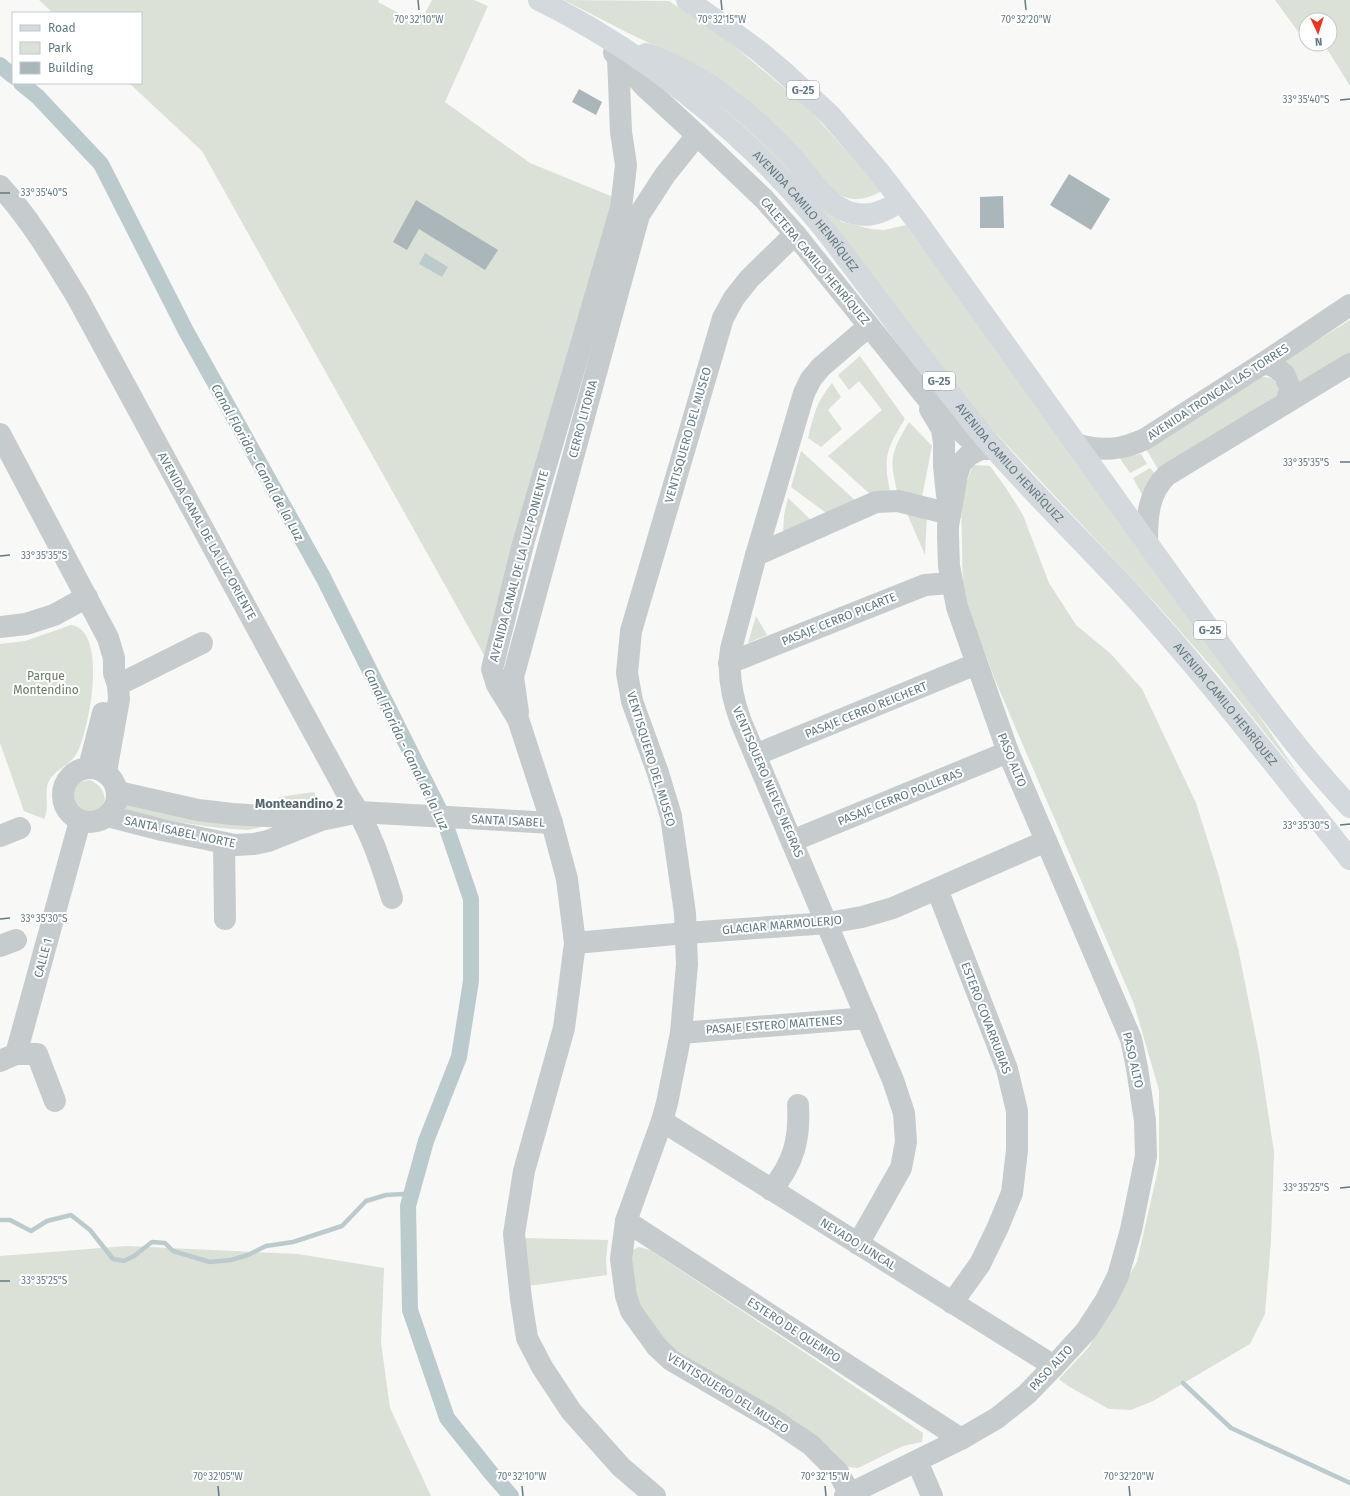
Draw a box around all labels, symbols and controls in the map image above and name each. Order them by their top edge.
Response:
legend [12,12,142,84]
north arrow [1298,12,1338,52]
text: 70°32'10"W [394,14,444,26]
text: 70°32'15"W [698,14,747,26]
text: 70°32'20"W [1001,14,1052,26]
text: Road [48,21,76,35]
text: N [1315,35,1323,48]
text: Park [48,41,72,55]
text: Building [48,61,94,75]
road number: G-25 [787,81,819,99]
text: 33°35'40"S [1283,94,1330,106]
street label: AVENIDA CAMILO HENRÍQUEZ [750,148,861,275]
text: 33°35'40"S [21,187,68,199]
street label: CALETERA CAMILO HENRÍQUEZ [758,194,873,327]
street label: AVENIDA TRONCAL LAS TORRES [1145,341,1292,443]
street label: VENTISQUERO DEL MUSEO [662,366,714,504]
road number: G-25 [923,372,955,390]
street label: CERRO LITORIA [566,378,600,460]
water label: Canal Florida - Canal de la Luz [208,381,307,544]
street label: AVENIDA CAMILO HENRÍQUEZ [953,400,1066,525]
street label: AVENIDA CANAL DE LA LUZ ORIENTE [155,450,259,622]
text: 33°35'35"S [1283,457,1330,469]
street label: AVENIDA CANAL DE LA LUZ PONIENTE [487,469,551,663]
text: 33°35'35"S [21,550,68,562]
street label: PASAJE CERRO PICARTE [780,590,898,648]
road number: G-25 [1194,621,1226,639]
street label: AVENIDA CAMILO HENRÍQUEZ [1171,640,1280,769]
water label: Canal Florida - Canal de la Luz [361,666,452,832]
park label: Parque Montendino [13,669,79,697]
street label: PASAJE CERRO REICHERT [803,679,930,741]
street label: VENTISQUERO DEL MUSEO [624,690,678,828]
street label: VENTISQUERO NIEVES NEGRAS [730,705,806,860]
street label: PASO ALTO [995,731,1029,789]
street label: PASAJE CERRO POLLERAS [836,765,965,828]
district label: Monteandino 2 [255,796,343,811]
street label: SANTA ISABEL [471,812,545,830]
street label: SANTA ISABEL NORTE [123,813,237,851]
text: 33°35'30"S [1282,820,1330,832]
text: 33°35'30"S [20,913,68,925]
street label: GLACIAR MARMOLERJO [721,913,843,937]
street label: CALLE 1 [31,937,55,979]
street label: ESTERO COVARRUBIAS [958,960,1014,1076]
street label: PASAJE ESTERO MAITENES [705,1013,843,1037]
street label: PASO ALTO [1120,1031,1146,1089]
text: 33°35'25"S [1283,1182,1330,1194]
street label: NEVADO JUNCAL [818,1215,898,1273]
text: 33°35'25"S [21,1275,68,1287]
street label: ESTERO DE QUEMPO [745,1295,843,1365]
street label: PASO ALTO [1026,1342,1076,1394]
street label: VENTISQUERO DEL MUSEO [665,1350,791,1436]
text: 70°32'05"W [193,1471,244,1483]
text: 70°32'10"W [497,1471,547,1483]
text: 70°32'15"W [801,1471,850,1483]
text: 70°32'20"W [1104,1471,1155,1483]

